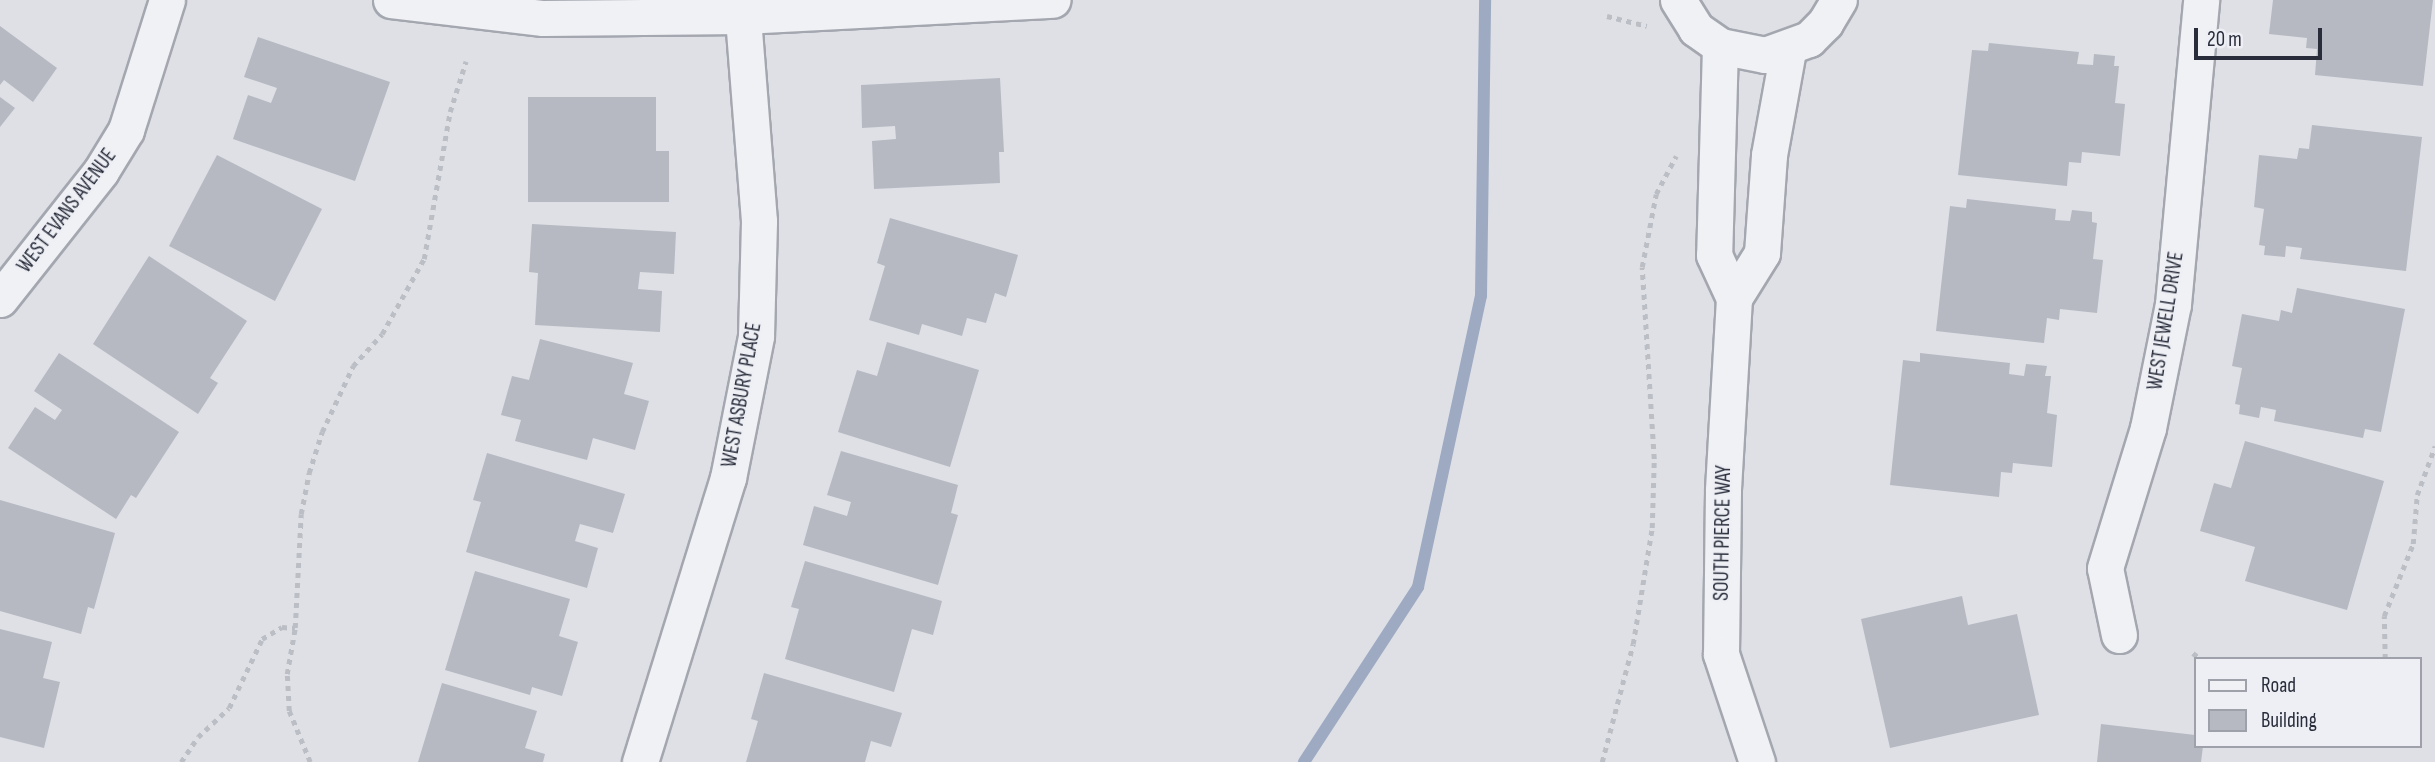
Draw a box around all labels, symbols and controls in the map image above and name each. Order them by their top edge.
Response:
scale bar [2197,14,2325,58]
text: 20 m [2207,27,2242,52]
street label: WEST EVANS AVENUE [12,144,122,278]
street label: WEST JEWELL DRIVE [2143,250,2189,392]
street label: WEST ASBURY PLACE [717,321,767,469]
street label: SOUTH PIERCE WAY [1709,465,1737,601]
legend [2194,657,2421,748]
text: Road [2261,673,2296,698]
text: Building [2261,708,2317,733]

